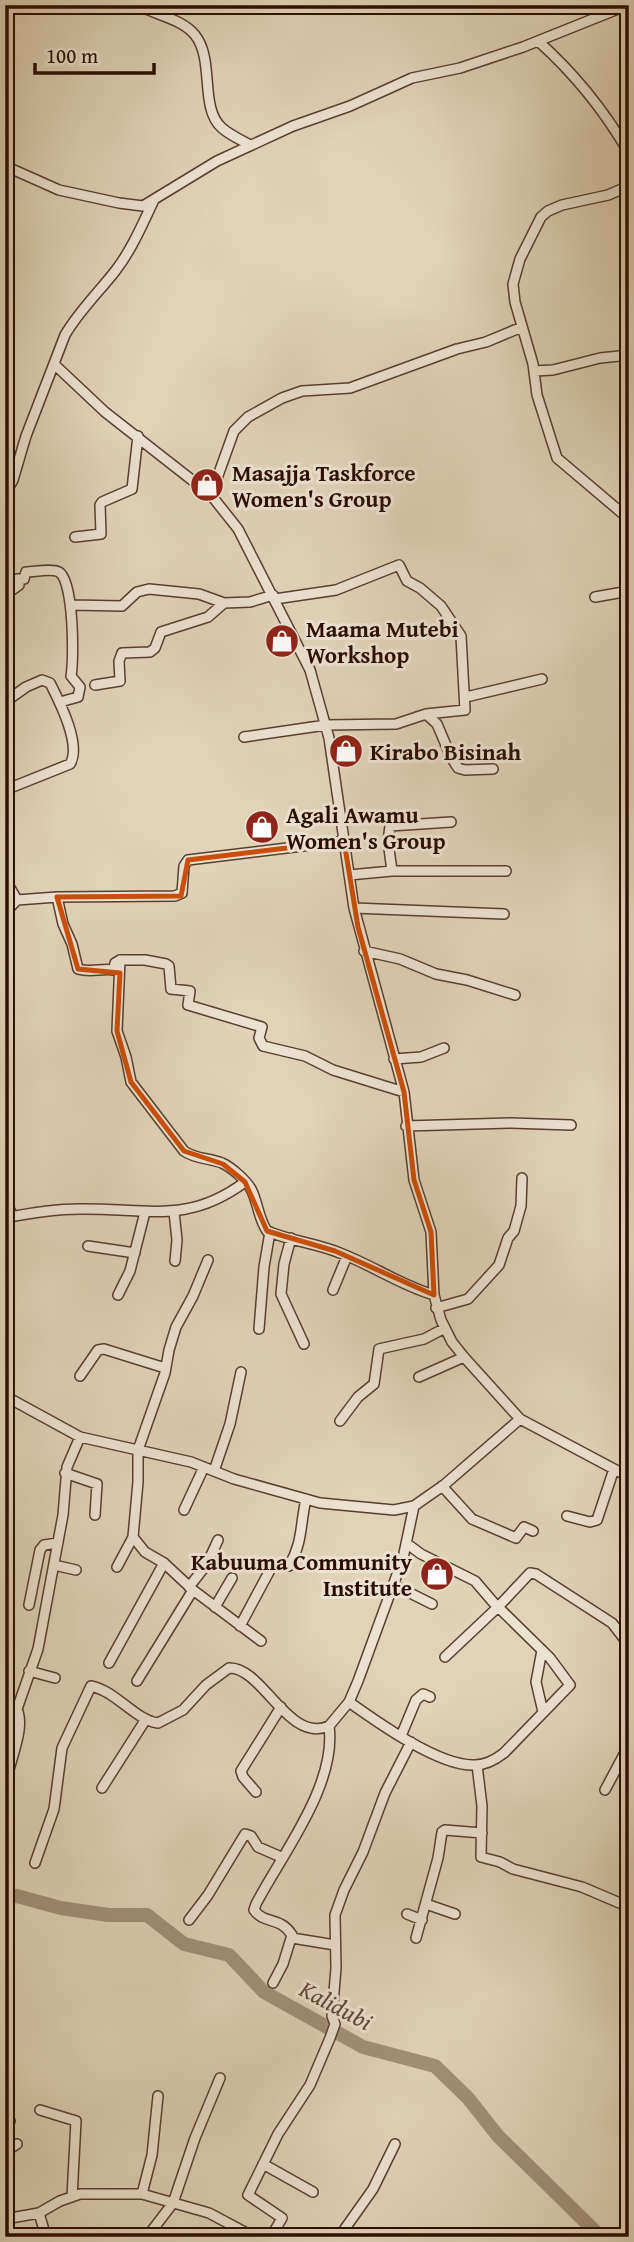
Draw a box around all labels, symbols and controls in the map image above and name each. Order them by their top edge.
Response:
scale bar [35,32,154,76]
text: 100 m [46,40,98,71]
place label: Masajja Taskforce Women's Group [232,456,416,515]
shop icon: Masajja Taskforce Women's Group [188,466,226,504]
place label: Maama Mutebi Workshop [306,612,459,671]
shop icon: Maama Mutebi Workshop [263,622,301,660]
shop icon: Kirabo Bisinah [327,732,365,770]
place label: Kirabo Bisinah [370,735,521,768]
place label: Agali Awamu Women's Group [286,798,446,857]
shop icon: Agali Awamu Women's Group [243,808,281,846]
place label: Kabuuma Community Institute [191,1545,412,1604]
shop icon: Kabuuma Community Institute [418,1555,456,1593]
water label: Kalidubi [293,1971,379,2039]

